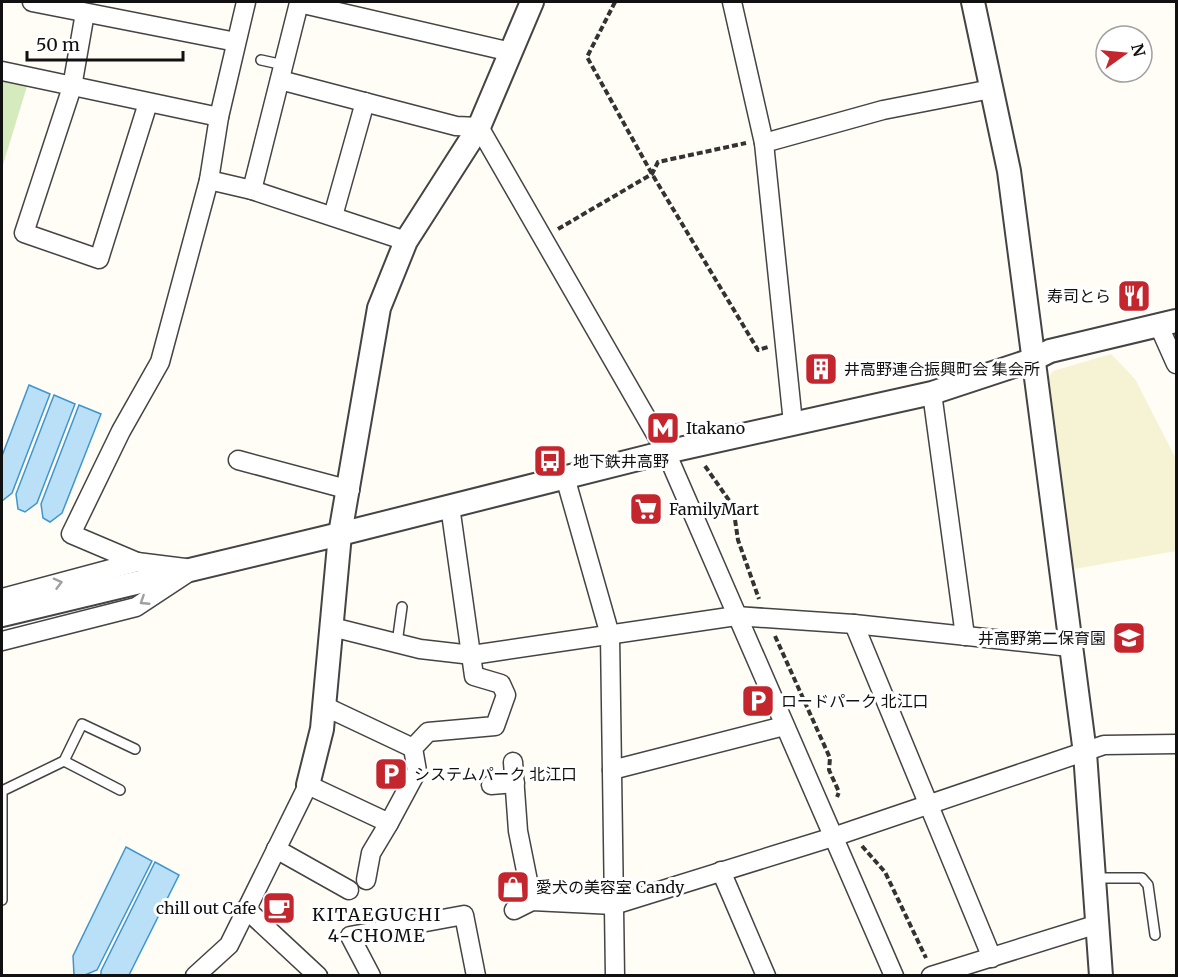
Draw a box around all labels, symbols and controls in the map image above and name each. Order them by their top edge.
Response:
scale bar [27,24,183,62]
north arrow [1094,24,1154,84]
text: 50 m [36,33,80,56]
text: N [1127,41,1150,59]
restaurant icon: 寿司とら [1116,278,1152,314]
place label: 寿司とら [1047,286,1111,306]
building icon: 井高野連合振興町会 集会所 [803,351,839,387]
place label: 井高野連合振興町会 集会所 [844,359,1040,379]
metro station icon: Itakano [645,410,681,446]
place label: Itakano [686,418,745,438]
bus stop icon: 地下鉄井高野 [532,443,568,479]
place label: 地下鉄井高野 [573,451,669,471]
supermarket icon: FamilyMart [628,491,664,527]
place label: FamilyMart [669,499,760,519]
one-way arrow [53,577,63,590]
one-way arrow [140,594,150,606]
school or university icon: 井高野第二保育園 [1111,620,1147,656]
place label: 井高野第二保育園 [978,628,1106,648]
parking icon: ロードパーク 北江口 [740,683,776,719]
place label: ロードパーク 北江口 [781,691,929,711]
parking icon: システムパーク 北江口 [373,756,409,792]
place label: システムパーク 北江口 [414,764,577,784]
shop icon: 愛犬の美容室 Candy [495,869,531,905]
place label: 愛犬の美容室 Candy [536,877,685,897]
cafe icon: chill out Cafe [261,890,297,926]
place label: chill out Cafe [156,898,256,918]
district label: KITAEGUCHI 4-CHOME [312,903,442,947]

